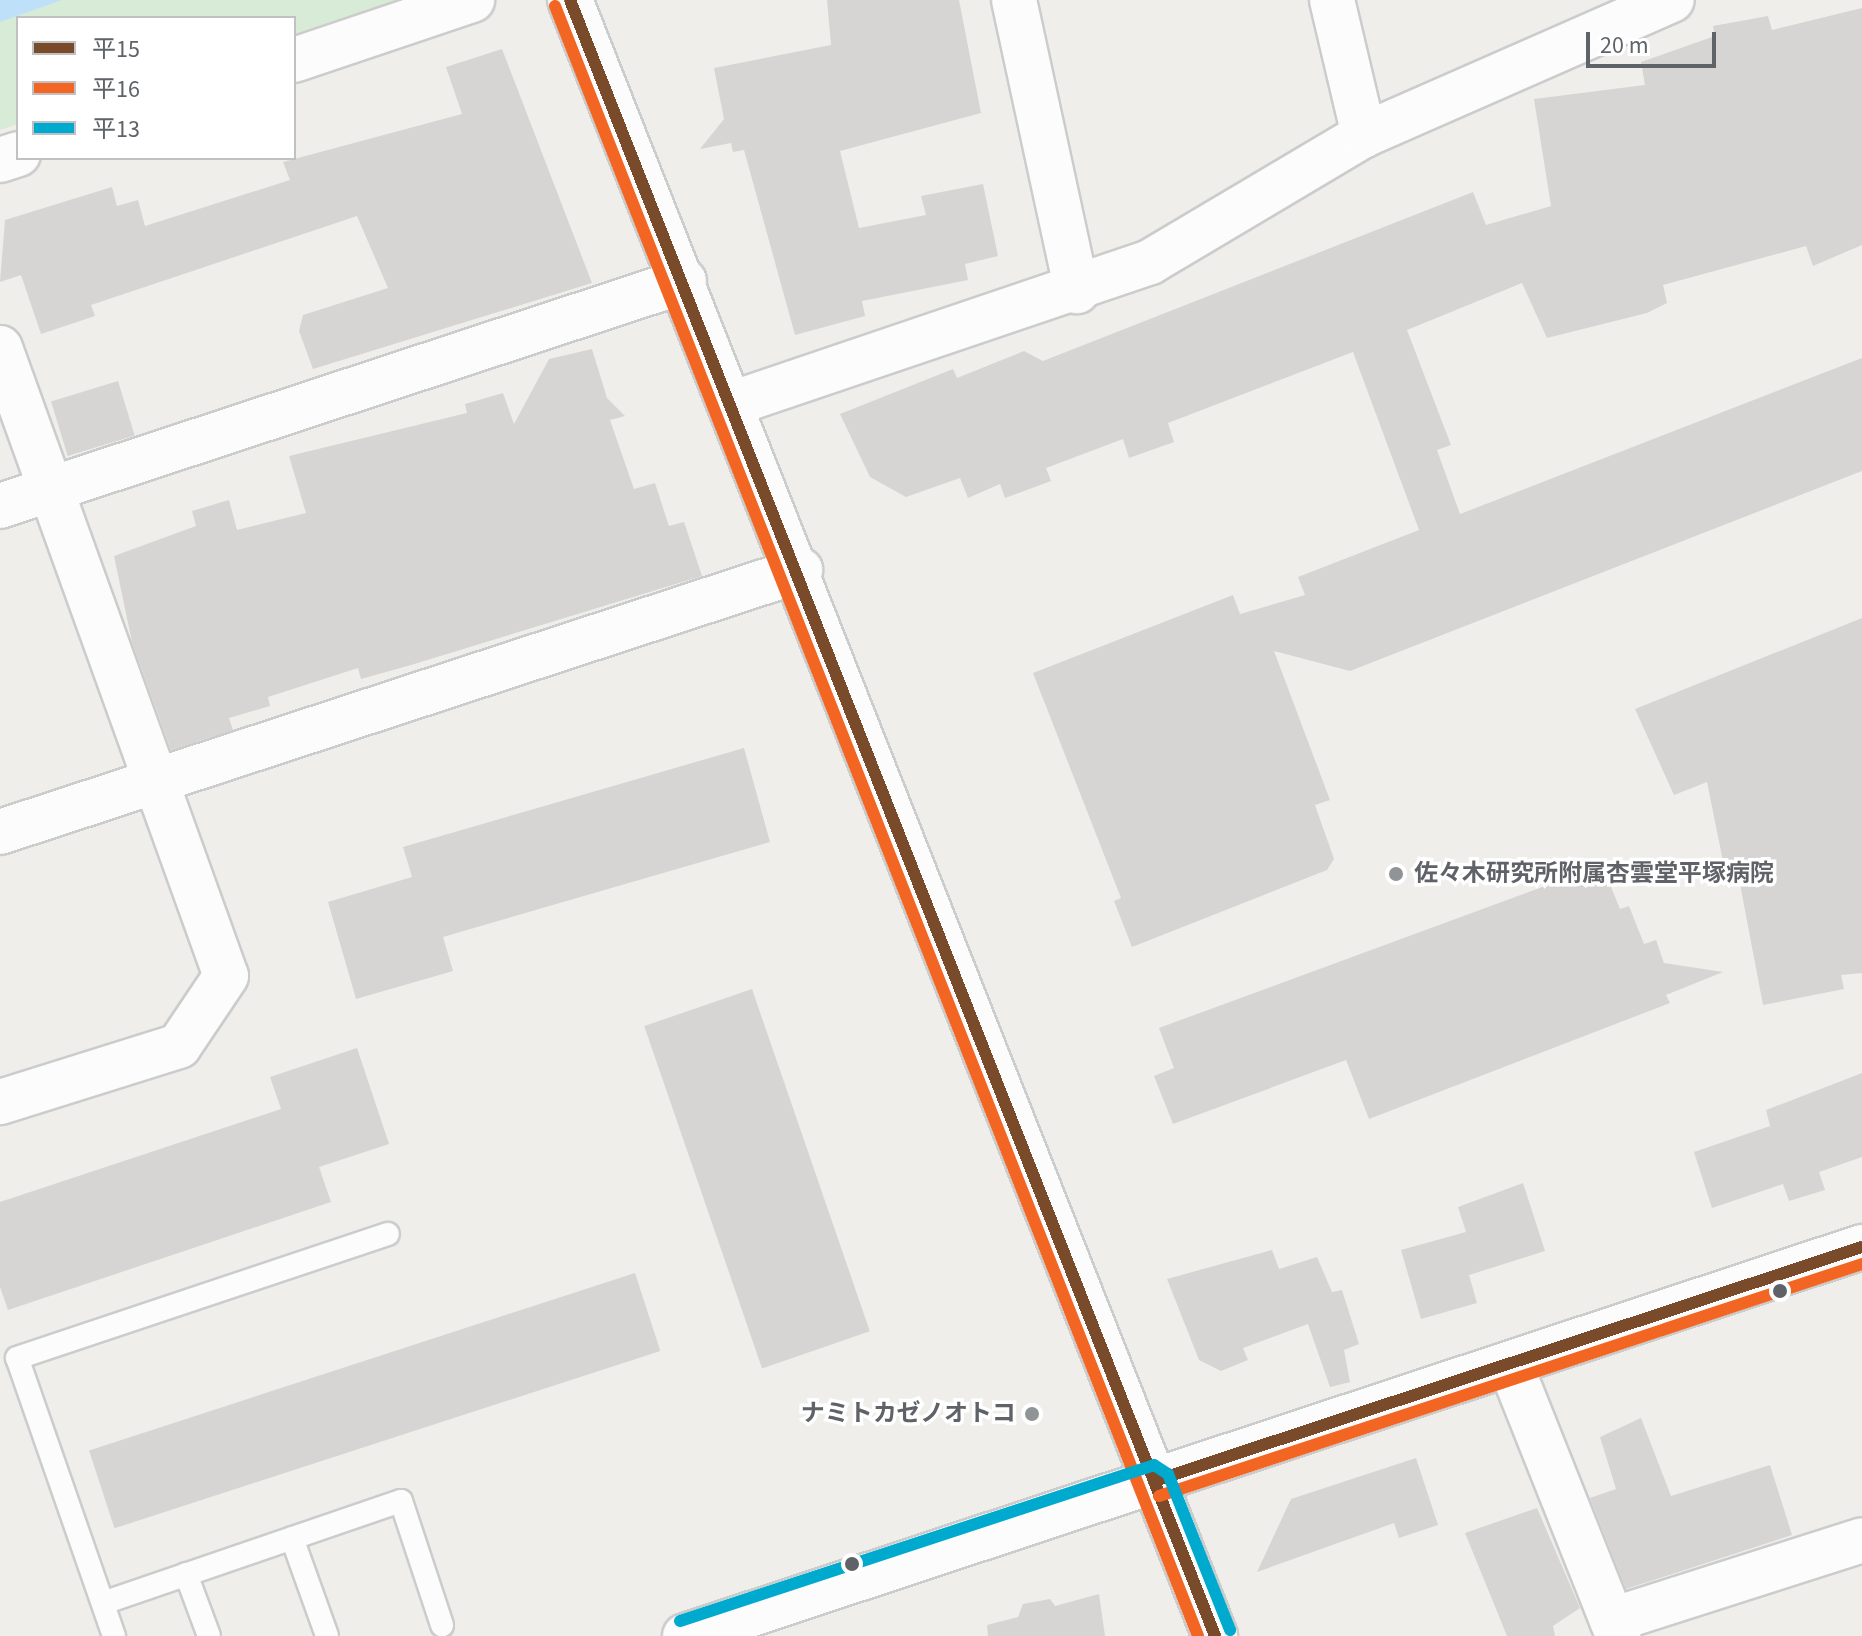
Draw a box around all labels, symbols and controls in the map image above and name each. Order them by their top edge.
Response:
legend [16,16,296,160]
scale bar [1590,16,1720,66]
text: 20 m [1600,28,1649,63]
text: 平15 [92,32,140,67]
text: 平16 [92,72,140,107]
text: 平13 [92,112,140,147]
place label: 佐々木研究所附属杏雲堂平塚病院 [1414,860,1774,888]
marker: 佐々木研究所附属杏雲堂平塚病院 [1385,863,1407,885]
unlabelled marker [1772,1283,1788,1299]
place label: ナミトカゼノオトコ [800,1400,1016,1428]
marker: ナミトカゼノオトコ [1023,1405,1041,1423]
unlabelled marker [844,1556,860,1572]

